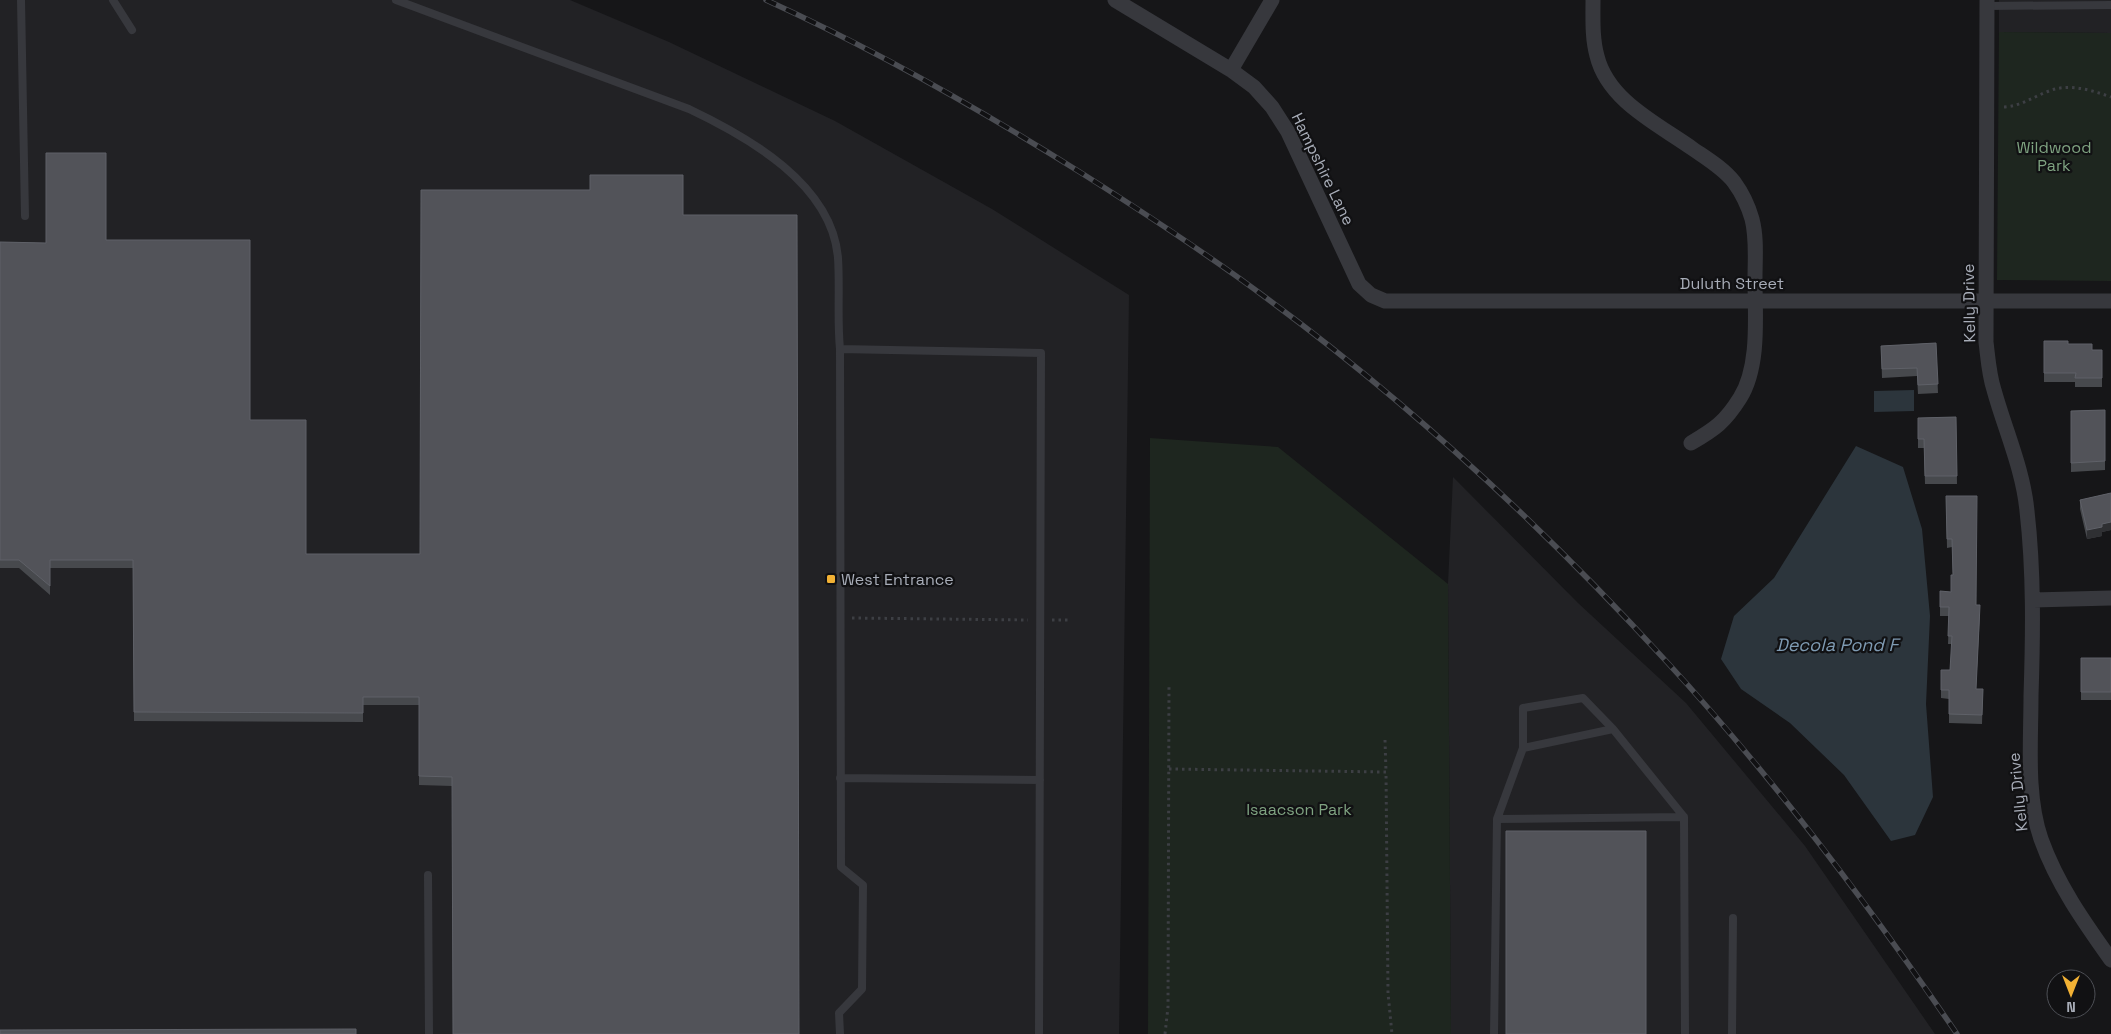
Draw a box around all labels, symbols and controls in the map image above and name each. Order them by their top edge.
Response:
street label: Hampshire Lane [1287,109,1359,229]
park label: Wildwood Park [2017,137,2091,176]
street label: Kelly Drive [1958,263,1980,343]
street label: Duluth Street [1680,273,1784,294]
place label: West Entrance [841,569,954,590]
marker: West Entrance [825,573,837,585]
water label: Decola Pond F [1776,633,1902,656]
street label: Kelly Drive [2003,752,2033,832]
park label: Isaacson Park [1246,799,1352,820]
north arrow [2046,969,2096,1019]
text: N [2066,998,2076,1016]

